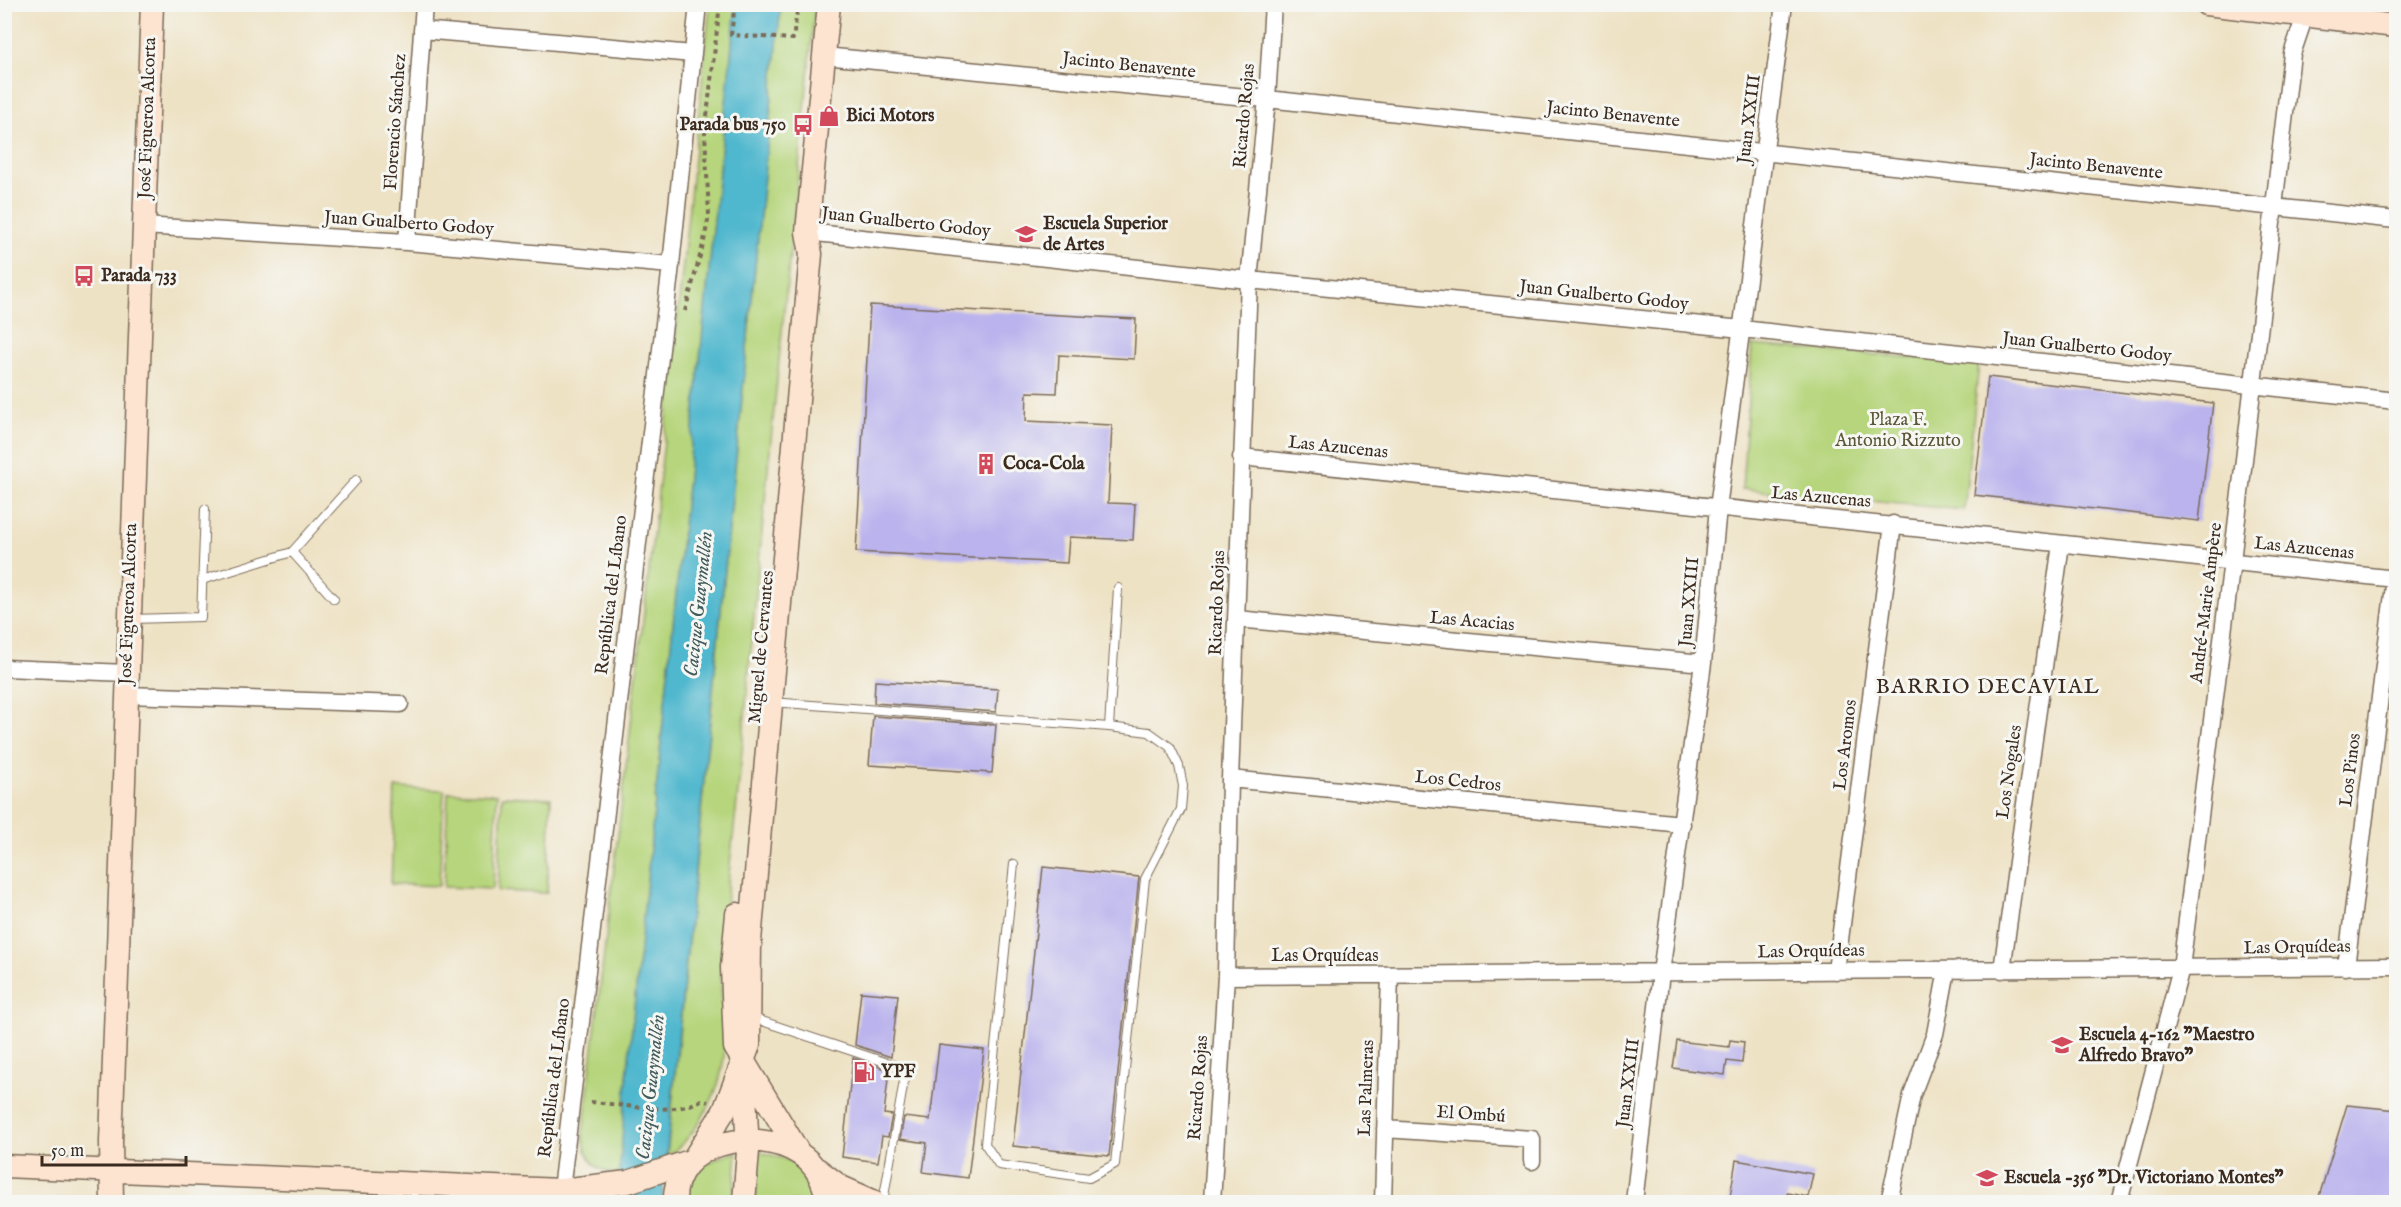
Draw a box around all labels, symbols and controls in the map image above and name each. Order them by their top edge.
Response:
street label: José Figueroa Alcorta [134,37,162,201]
street label: Jacinto Benavente [1059,47,1197,84]
street label: Florencio Sánchez [380,53,412,191]
street label: Ricardo Rojas [1229,63,1261,169]
street label: Juan XXIII [1733,73,1767,167]
street label: Jacinto Benavente [1543,96,1681,133]
shop icon: Bici Motors [817,104,841,128]
place label: Bici Motors [846,105,935,128]
bus stop icon: Parada bus 750 [791,113,815,137]
place label: Parada bus 750 [679,114,786,137]
street label: Jacinto Benavente [2026,148,2164,185]
street label: Juan Gualberto Godoy [818,202,992,243]
street label: Juan Gualberto Godoy [321,206,495,241]
place label: Escuela Superior de Artes [1043,213,1168,257]
school or university icon: Escuela Superior de Artes [1014,222,1038,246]
bus stop icon: Parada 733 [72,264,96,288]
place label: Parada 733 [101,265,177,288]
street label: Juan Gualberto Godoy [1516,275,1690,316]
street label: Juan Gualberto Godoy [1999,327,2173,368]
park label: Plaza F. Antonio Rizzuto [1834,409,1961,453]
street label: Las Azucenas [1287,431,1389,465]
building icon: Coca-Cola [974,452,998,476]
place label: Coca-Cola [1003,453,1086,476]
street label: Las Azucenas [1770,482,1872,514]
street label: República del Líbano [591,514,633,676]
street label: André-Marie Ampère [2186,521,2228,686]
street label: José Figueroa Alcorta [115,523,143,687]
water label: Cacique Guaymallén [679,530,719,678]
street label: Las Azucenas [2253,532,2355,566]
street label: Ricardo Rojas [1205,550,1231,656]
street label: Juan XXIII [1674,556,1705,650]
street label: Miguel de Cervantes [744,570,780,724]
street label: Las Acacias [1429,607,1515,637]
district label: BARRIO DECAVIAL [1876,674,2100,701]
street label: Los Aromos [1829,698,1863,792]
street label: Los Nogales [1992,724,2028,820]
street label: Los Pinos [2335,732,2367,808]
street label: Los Cedros [1414,766,1502,798]
street label: Las Orquídeas [2243,936,2351,960]
street label: Las Orquídeas [1757,940,1865,964]
street label: Las Orquídeas [1271,945,1379,968]
street label: República del Líbano [534,997,576,1159]
water label: Cacique Guaymallén [631,1013,671,1161]
place label: Escuela 4-162 "Maestro Alfredo Bravo" [2078,1024,2255,1068]
school or university icon: Escuela 4-162 "Maestro Alfredo Bravo" [2050,1033,2074,1057]
street label: Ricardo Rojas [1184,1035,1214,1141]
street label: Juan XXIII [1612,1037,1646,1131]
street label: Las Palmeras [1354,1039,1380,1137]
fuel station icon: YPF [852,1060,876,1084]
place label: YPF [881,1061,916,1084]
street label: El Ombú [1436,1101,1506,1129]
scale bar [42,1129,186,1167]
text: 50 m [51,1140,84,1163]
school or university icon: Escuela -356 "Dr. Victoriano Montes" [1975,1166,1999,1190]
place label: Escuela -356 "Dr. Victoriano Montes" [2004,1167,2284,1190]

